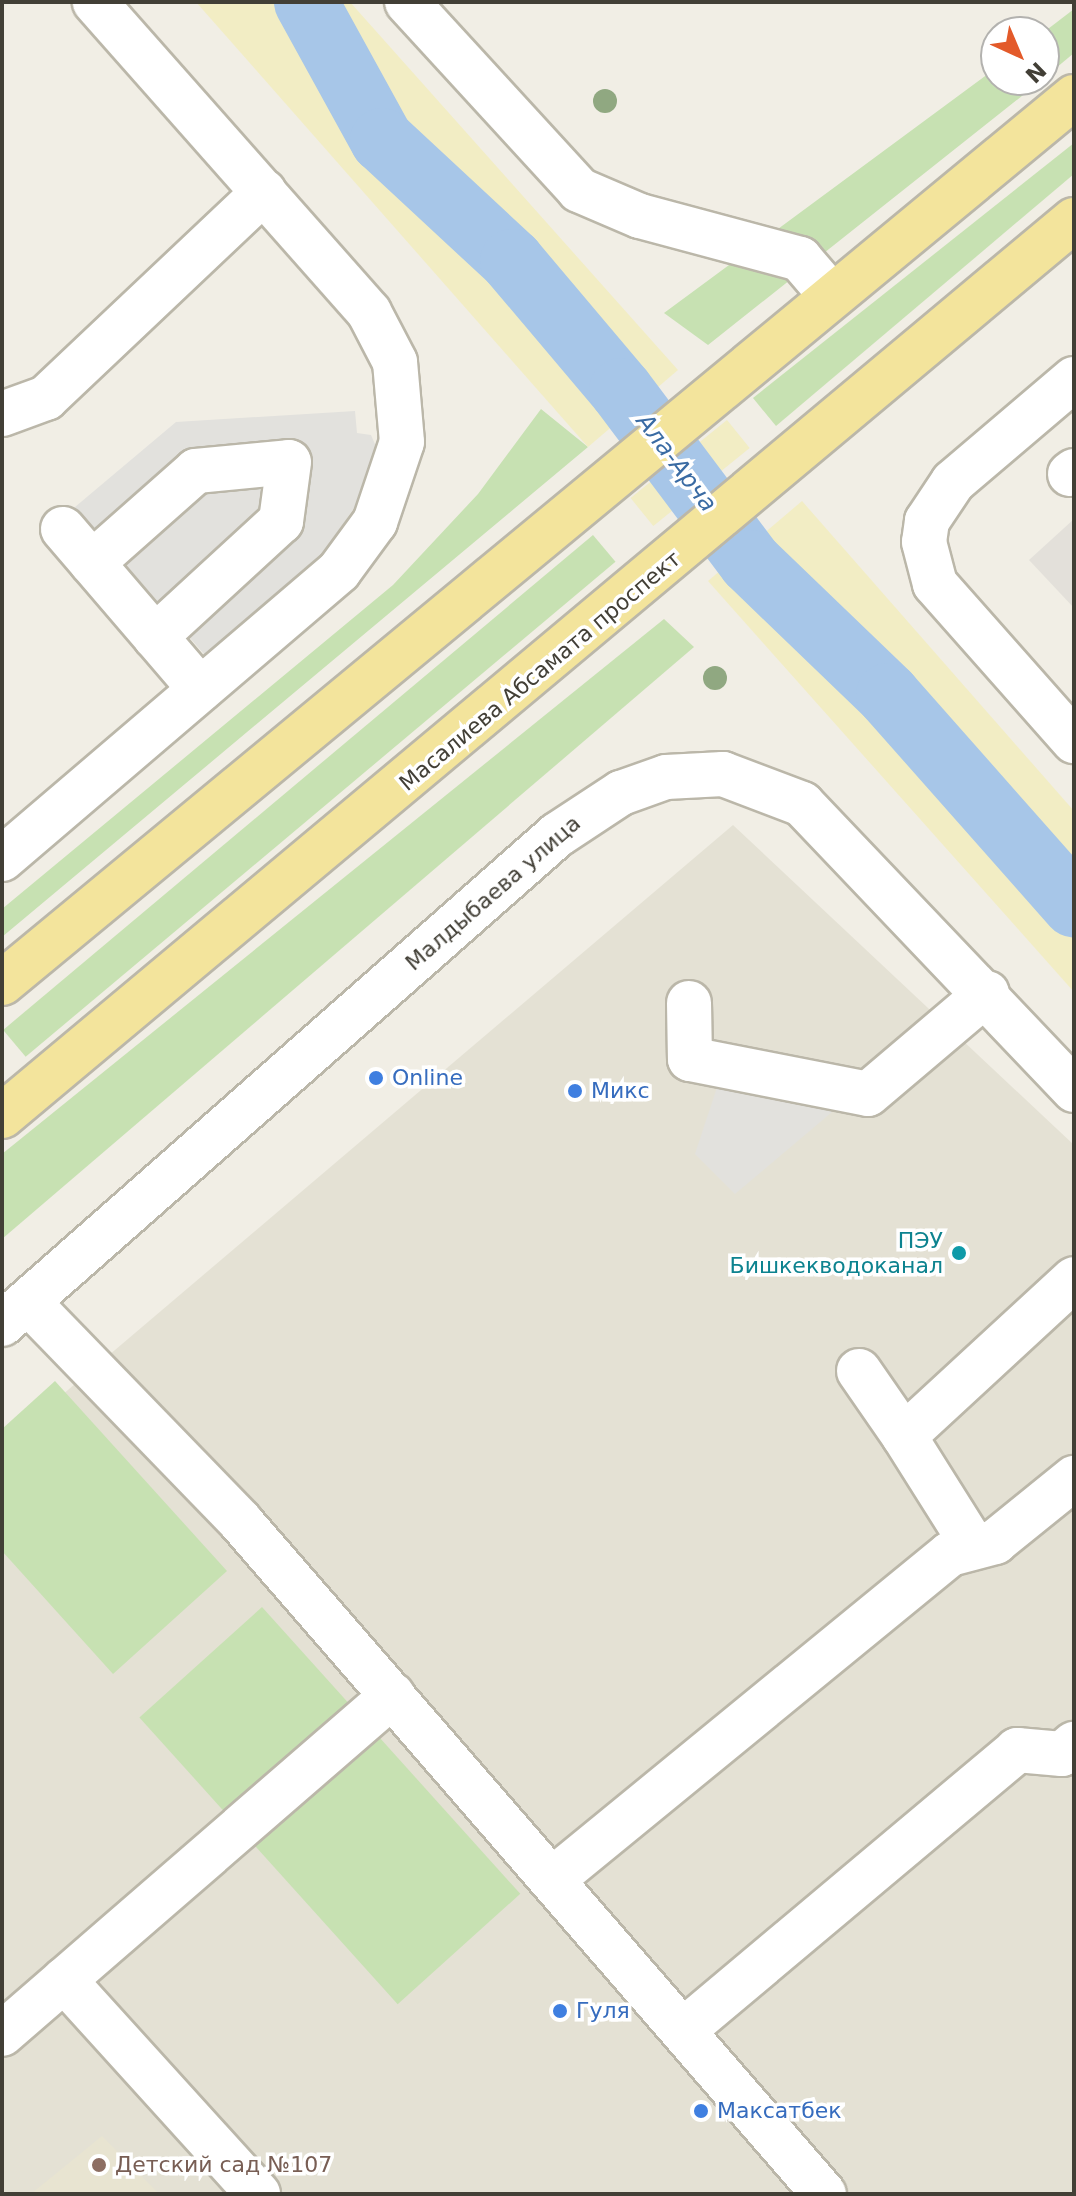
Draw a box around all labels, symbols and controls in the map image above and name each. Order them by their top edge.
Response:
north arrow [980,16,1060,96]
text: N [1020,57,1051,88]
water label: Ала-Арча [630,408,722,518]
street label: Масалиева Абсамата проспект [394,546,686,796]
street label: Малдыбаева улица [400,810,586,976]
place label: Online [392,1065,463,1091]
marker: Online [367,1069,385,1087]
place label: Микс [591,1078,650,1104]
marker: Микс [566,1082,584,1100]
place label: ПЭУ Бишкекводоканал [730,1227,943,1278]
marker: ПЭУ Бишкекводоканал [950,1244,968,1262]
place label: Гуля [576,1998,630,2024]
marker: Гуля [551,2002,569,2020]
place label: Максатбек [717,2098,842,2124]
marker: Максатбек [692,2102,710,2120]
place label: Детский сад №107 [115,2152,332,2178]
marker: Детский сад №107 [90,2156,108,2174]

